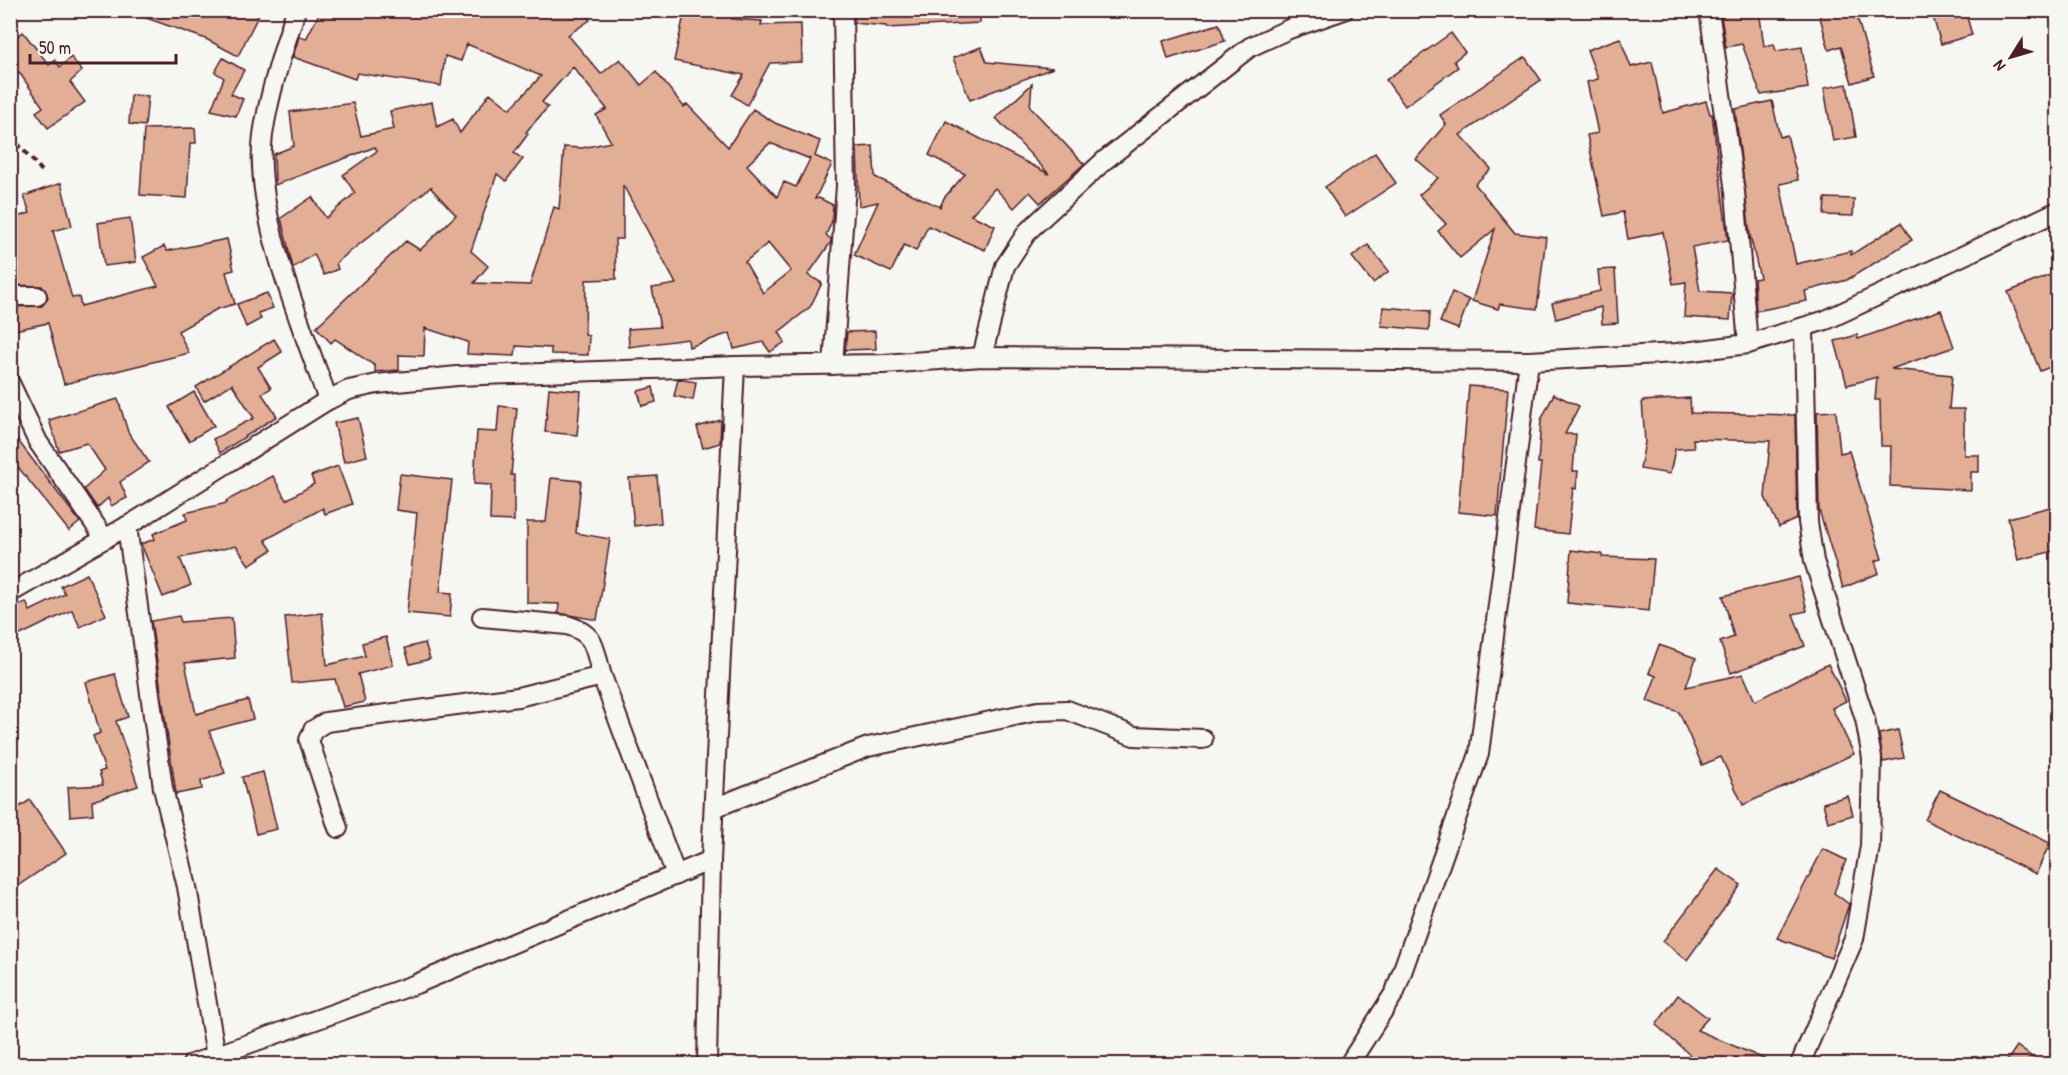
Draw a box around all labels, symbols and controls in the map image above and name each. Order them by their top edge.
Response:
scale bar [30,27,176,65]
north arrow [1981,27,2041,87]
text: 50 m [39,35,71,60]
text: N [1987,56,2010,76]

